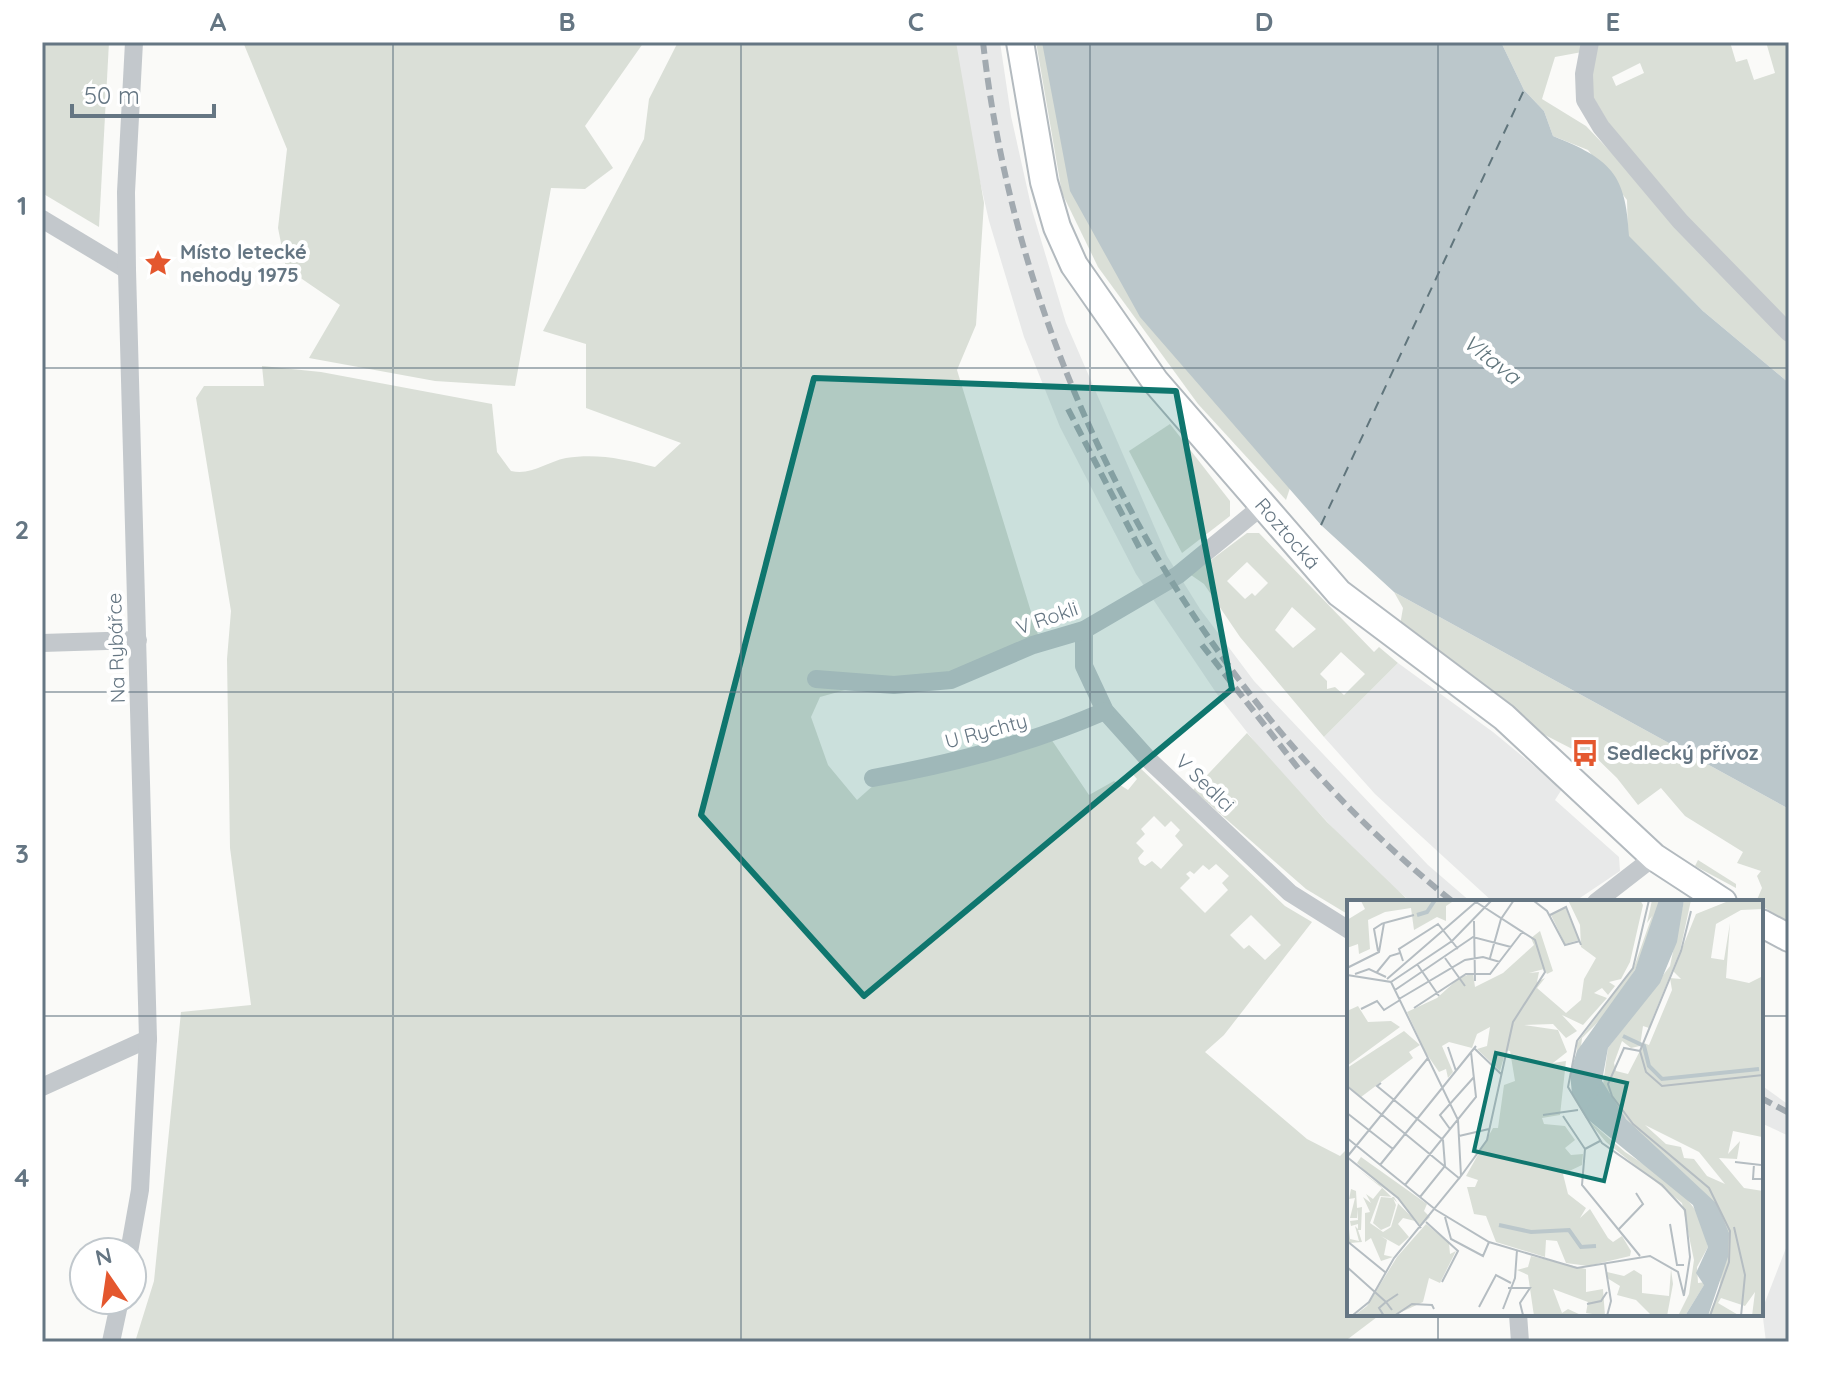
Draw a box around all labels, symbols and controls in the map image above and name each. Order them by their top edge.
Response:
text: A [210,5,227,38]
text: B [558,5,576,38]
text: C [908,5,924,38]
text: D [1255,5,1273,38]
text: E [1606,5,1620,38]
scale bar [72,68,214,118]
text: 50 m [84,80,140,110]
text: 1 [17,189,27,222]
place label: Místo letecké nehody 1975 [180,239,307,287]
place icon: Místo letecké nehody 1975 [143,248,173,278]
water label: Vltava [1458,328,1528,391]
street label: Roztocká [1250,492,1326,574]
text: 2 [15,513,29,546]
street label: Na Rybářce [101,592,130,704]
street label: V Rokli [1013,595,1081,640]
street label: U Rychty [942,708,1030,753]
bus stop icon: Sedlecký přívoz [1570,738,1600,768]
place label: Sedlecký přívoz [1607,740,1759,765]
street label: V Sedlci [1171,748,1240,817]
text: 3 [15,837,29,870]
inset map [1347,900,1763,1316]
text: 4 [14,1161,30,1194]
north arrow [68,1236,148,1316]
text: N [92,1241,115,1272]

